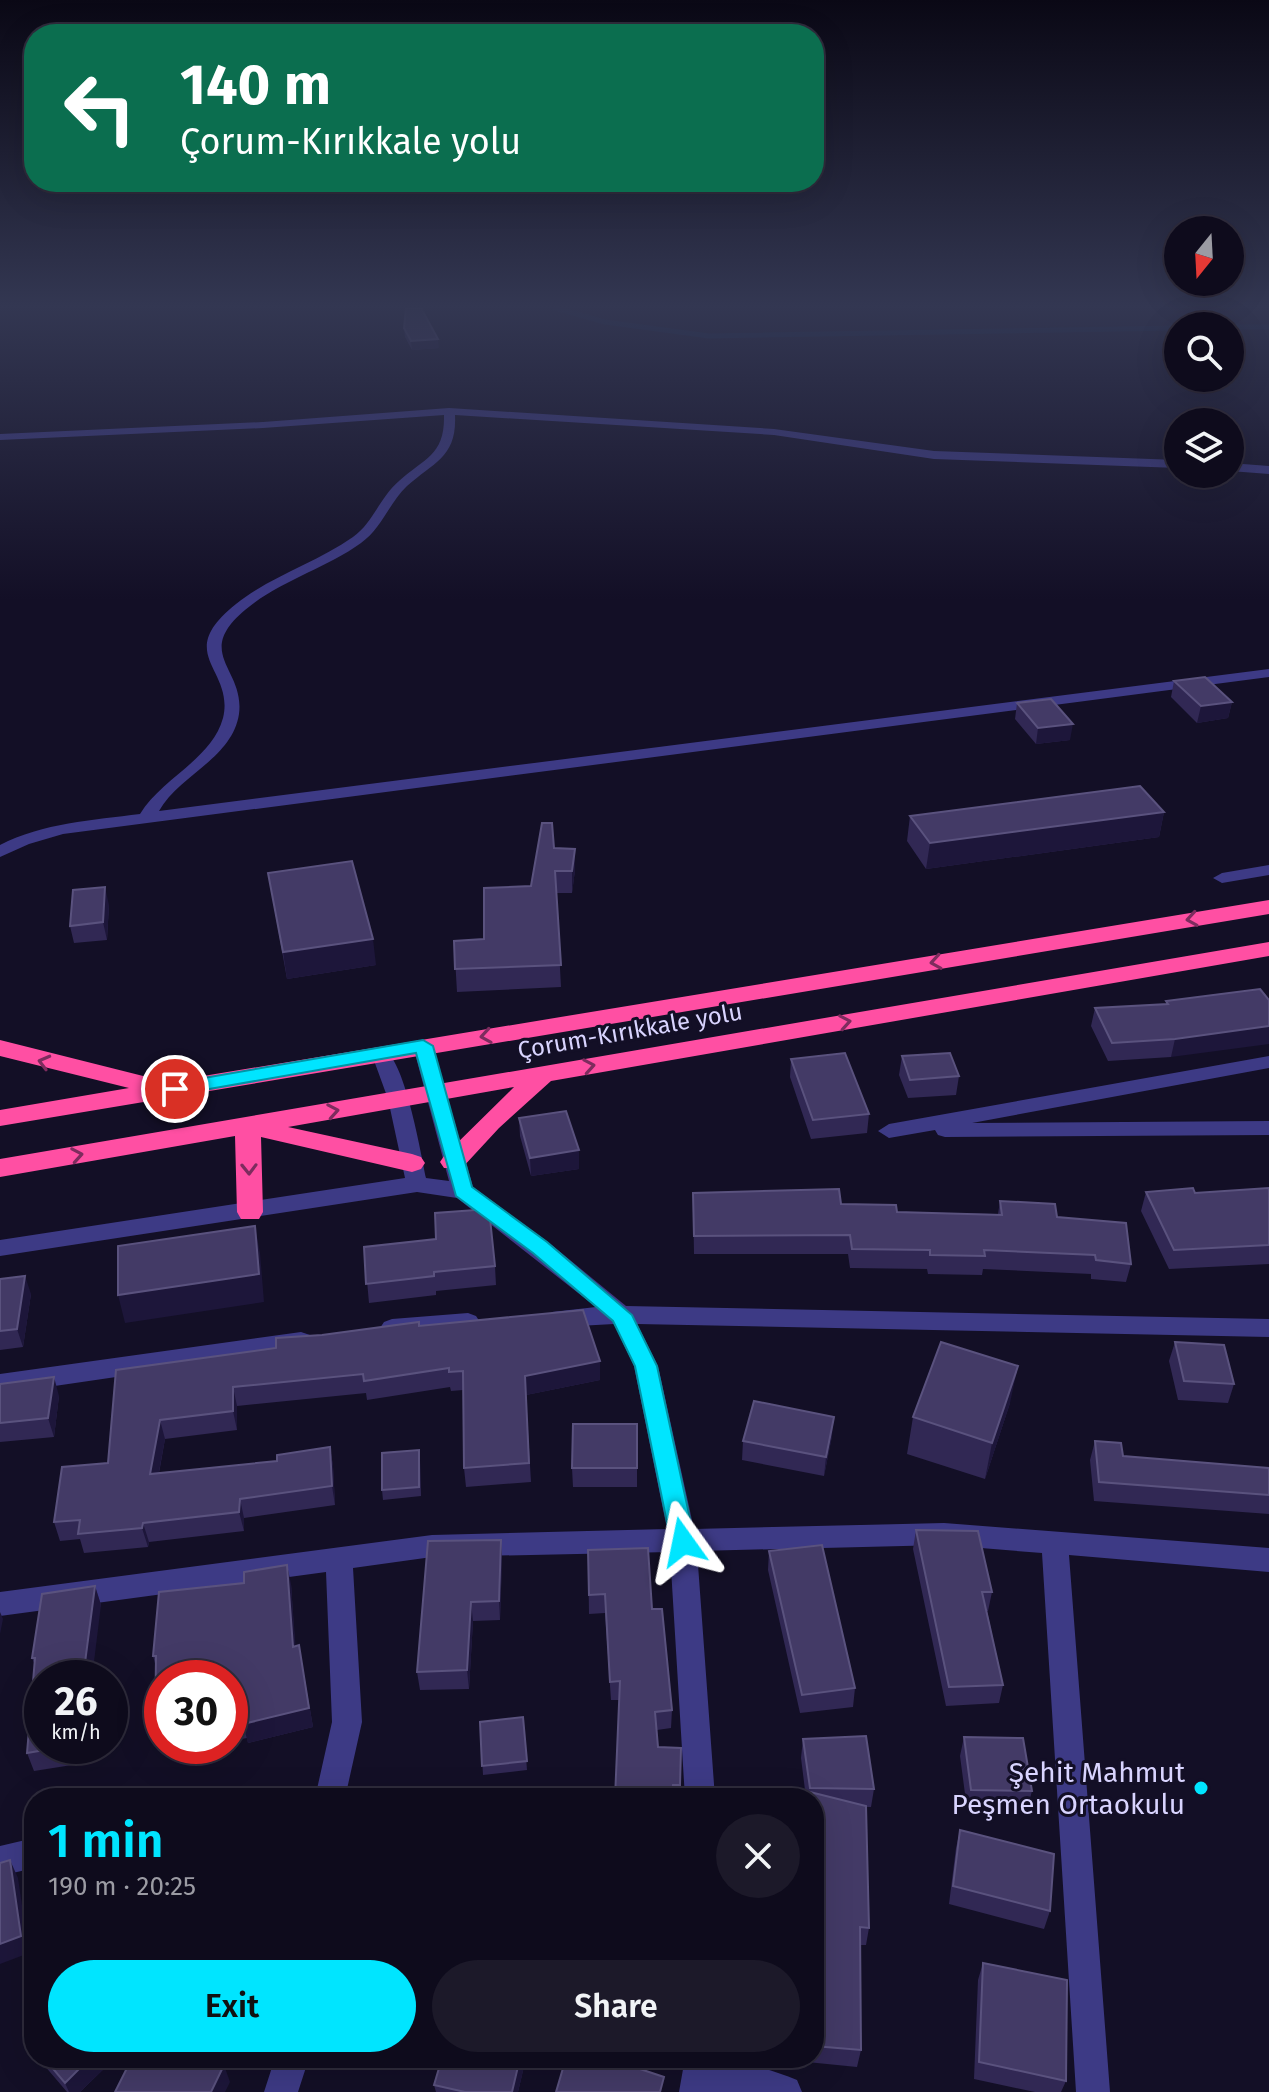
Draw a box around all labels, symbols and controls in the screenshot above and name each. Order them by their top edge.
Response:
text: 140 m [180,52,331,119]
icon: left [48,56,152,160]
text: Çorum-Kırıkkale yolu [180,120,521,164]
north arrow [1164,216,1244,296]
map controls [1164,216,1244,488]
button: search [1164,312,1244,392]
button: layers [1164,408,1244,488]
one-way arrow [1185,910,1199,927]
one-way arrow [929,952,942,969]
street label: Çorum-Kırıkkale yolu [516,997,744,1065]
one-way arrow [839,1014,852,1031]
one-way arrow [479,1027,492,1044]
one-way arrow [38,1054,52,1071]
pin [141,1055,209,1123]
one-way arrow [582,1058,596,1075]
icon: arrive [153,1067,197,1111]
one-way arrow [326,1103,340,1120]
one-way arrow [70,1148,84,1165]
one-way arrow [240,1163,258,1176]
position arrow [641,1500,725,1584]
speed limit sign: 30 [144,1660,248,1764]
text: 26 [54,1678,98,1726]
text: km/h [51,1720,101,1744]
place label: Şehit Mahmut Peşmen Ortaokulu [952,1756,1186,1821]
marker: Şehit Mahmut Peşmen Ortaokulu [1192,1779,1210,1797]
text: 1 min [48,1812,164,1870]
button: close [716,1814,800,1898]
text: 190 m · 20:25 [48,1871,196,1902]
button: Exit [48,1960,416,2052]
button: Share [432,1960,800,2052]

